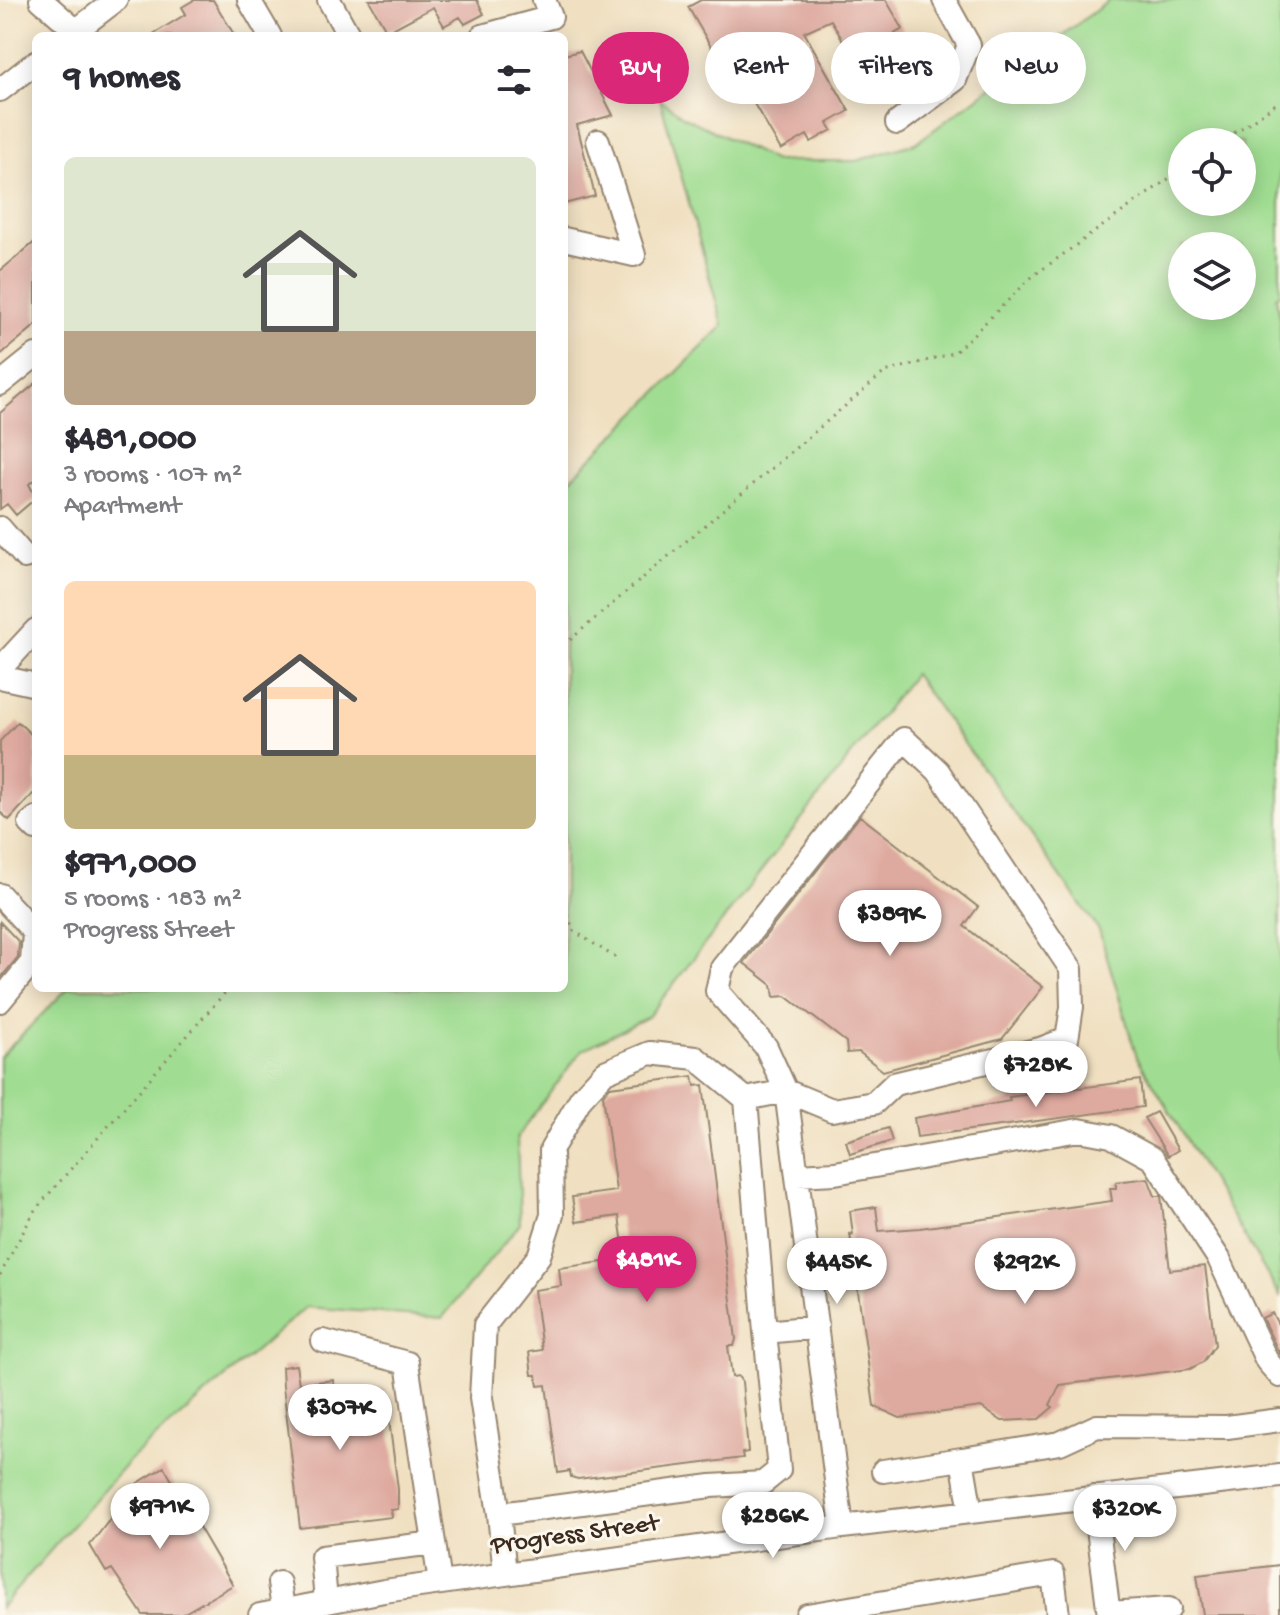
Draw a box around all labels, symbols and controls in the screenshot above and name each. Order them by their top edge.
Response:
chip: Buy [592,32,689,104]
chip: Rent [705,32,815,104]
chip: Filters [831,32,960,104]
chip: New [976,32,1086,104]
icon: filters [492,58,536,102]
text: 9 homes [64,60,179,100]
map controls [1168,128,1256,320]
button: locate [1168,128,1256,216]
icon: home [228,209,372,353]
button: layers [1168,232,1256,320]
text: $481,000 [64,421,196,461]
text: 3 rooms · 107 m² [64,461,242,492]
text: Apartment [64,492,181,523]
icon: home [228,633,372,777]
text: $971,000 [64,845,196,885]
text: 5 rooms · 183 m² [64,885,242,916]
pin: $389K [834,890,946,958]
text: $389K [857,900,923,931]
text: Progress Street [64,916,233,947]
pin: $728K [980,1041,1092,1109]
text: $728K [1003,1051,1069,1082]
pin: $481K [591,1236,703,1304]
pin: $445K [781,1238,893,1306]
pin: $292K [969,1238,1081,1306]
text: $481K [615,1246,679,1277]
text: $445K [805,1248,869,1279]
text: $292K [993,1248,1057,1279]
pin: $307K [284,1384,396,1452]
text: $307K [306,1394,374,1425]
pin: $971K [104,1483,216,1551]
pin: $320K [1069,1485,1181,1553]
pin: $286K [717,1492,829,1560]
text: $971K [128,1493,192,1524]
text: $320K [1091,1495,1159,1526]
text: $286K [740,1502,806,1533]
street label: Progress Street [488,1509,663,1563]

